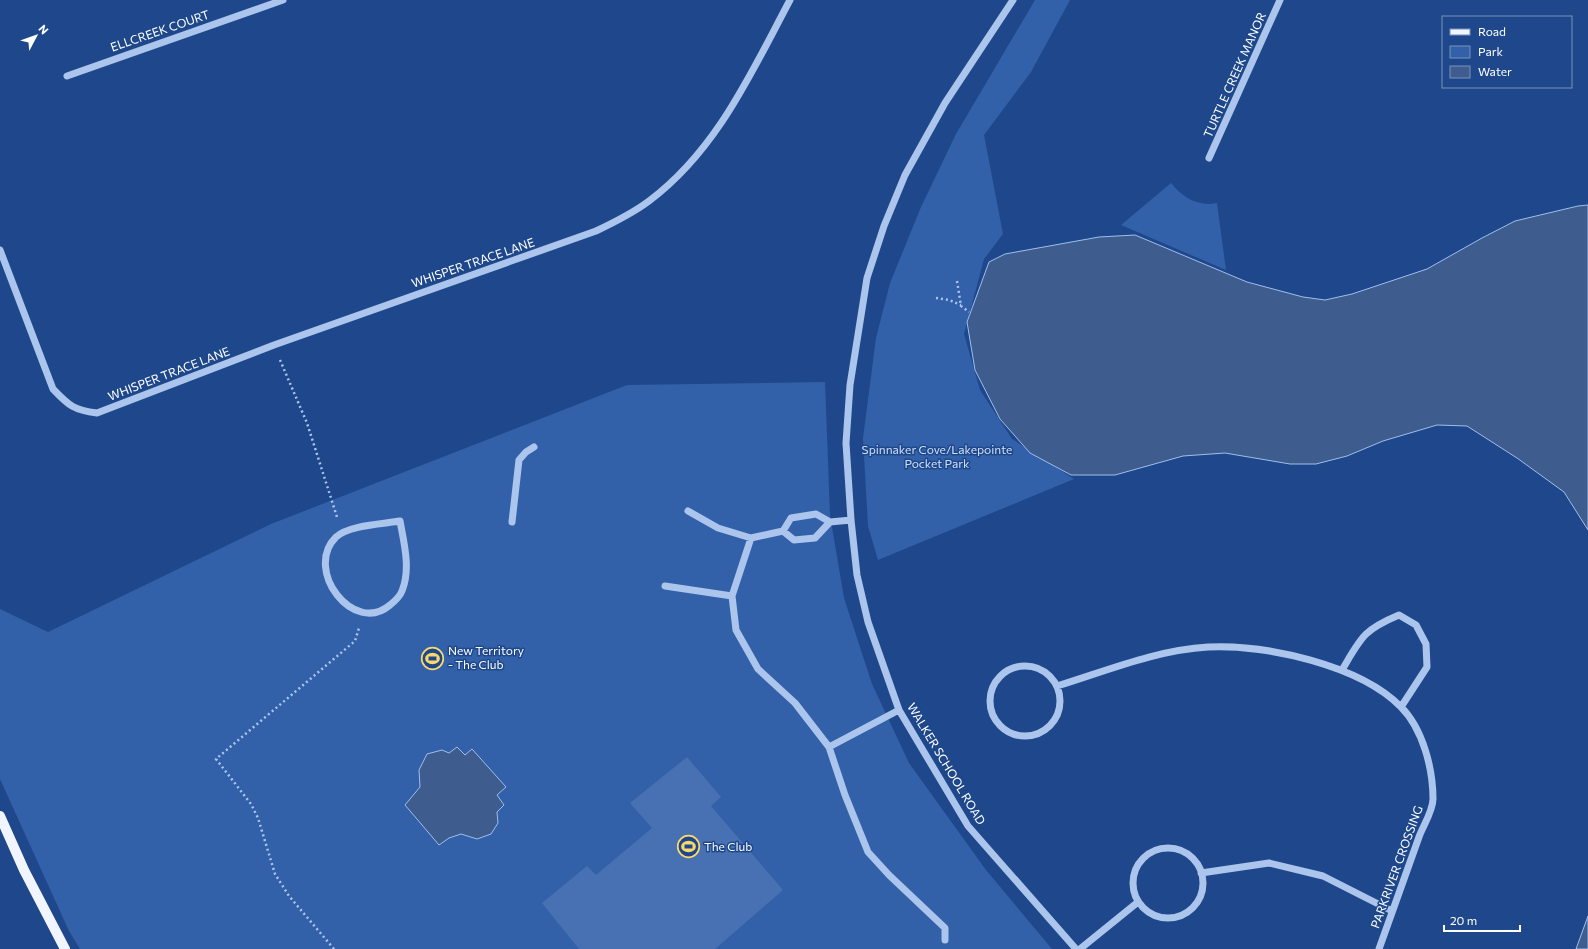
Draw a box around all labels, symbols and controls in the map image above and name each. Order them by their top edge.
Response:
street label: ELLCREEK COURT [108,6,211,54]
street label: TURTLE CREEK MANOR [1200,10,1268,139]
north arrow [16,16,56,56]
legend [1442,16,1572,88]
text: N [36,22,52,36]
text: Road [1478,24,1506,38]
text: Park [1478,44,1504,58]
text: Water [1478,64,1512,78]
street label: WHISPER TRACE LANE [409,234,536,290]
street label: WHISPER TRACE LANE [106,343,231,403]
park label: Spinnaker Cove/Lakepointe Pocket Park [862,442,1012,470]
place label: New Territory - The Club [448,643,524,671]
sports icon: New Territory - The Club [419,645,445,671]
street label: WALKER SCHOOL ROAD [905,700,989,827]
street label: PARKRIVER CROSSING [1367,803,1425,930]
sports icon: The Club [675,834,701,860]
place label: The Club [704,839,752,853]
scale bar [1444,907,1520,933]
text: 20 m [1450,913,1477,927]

